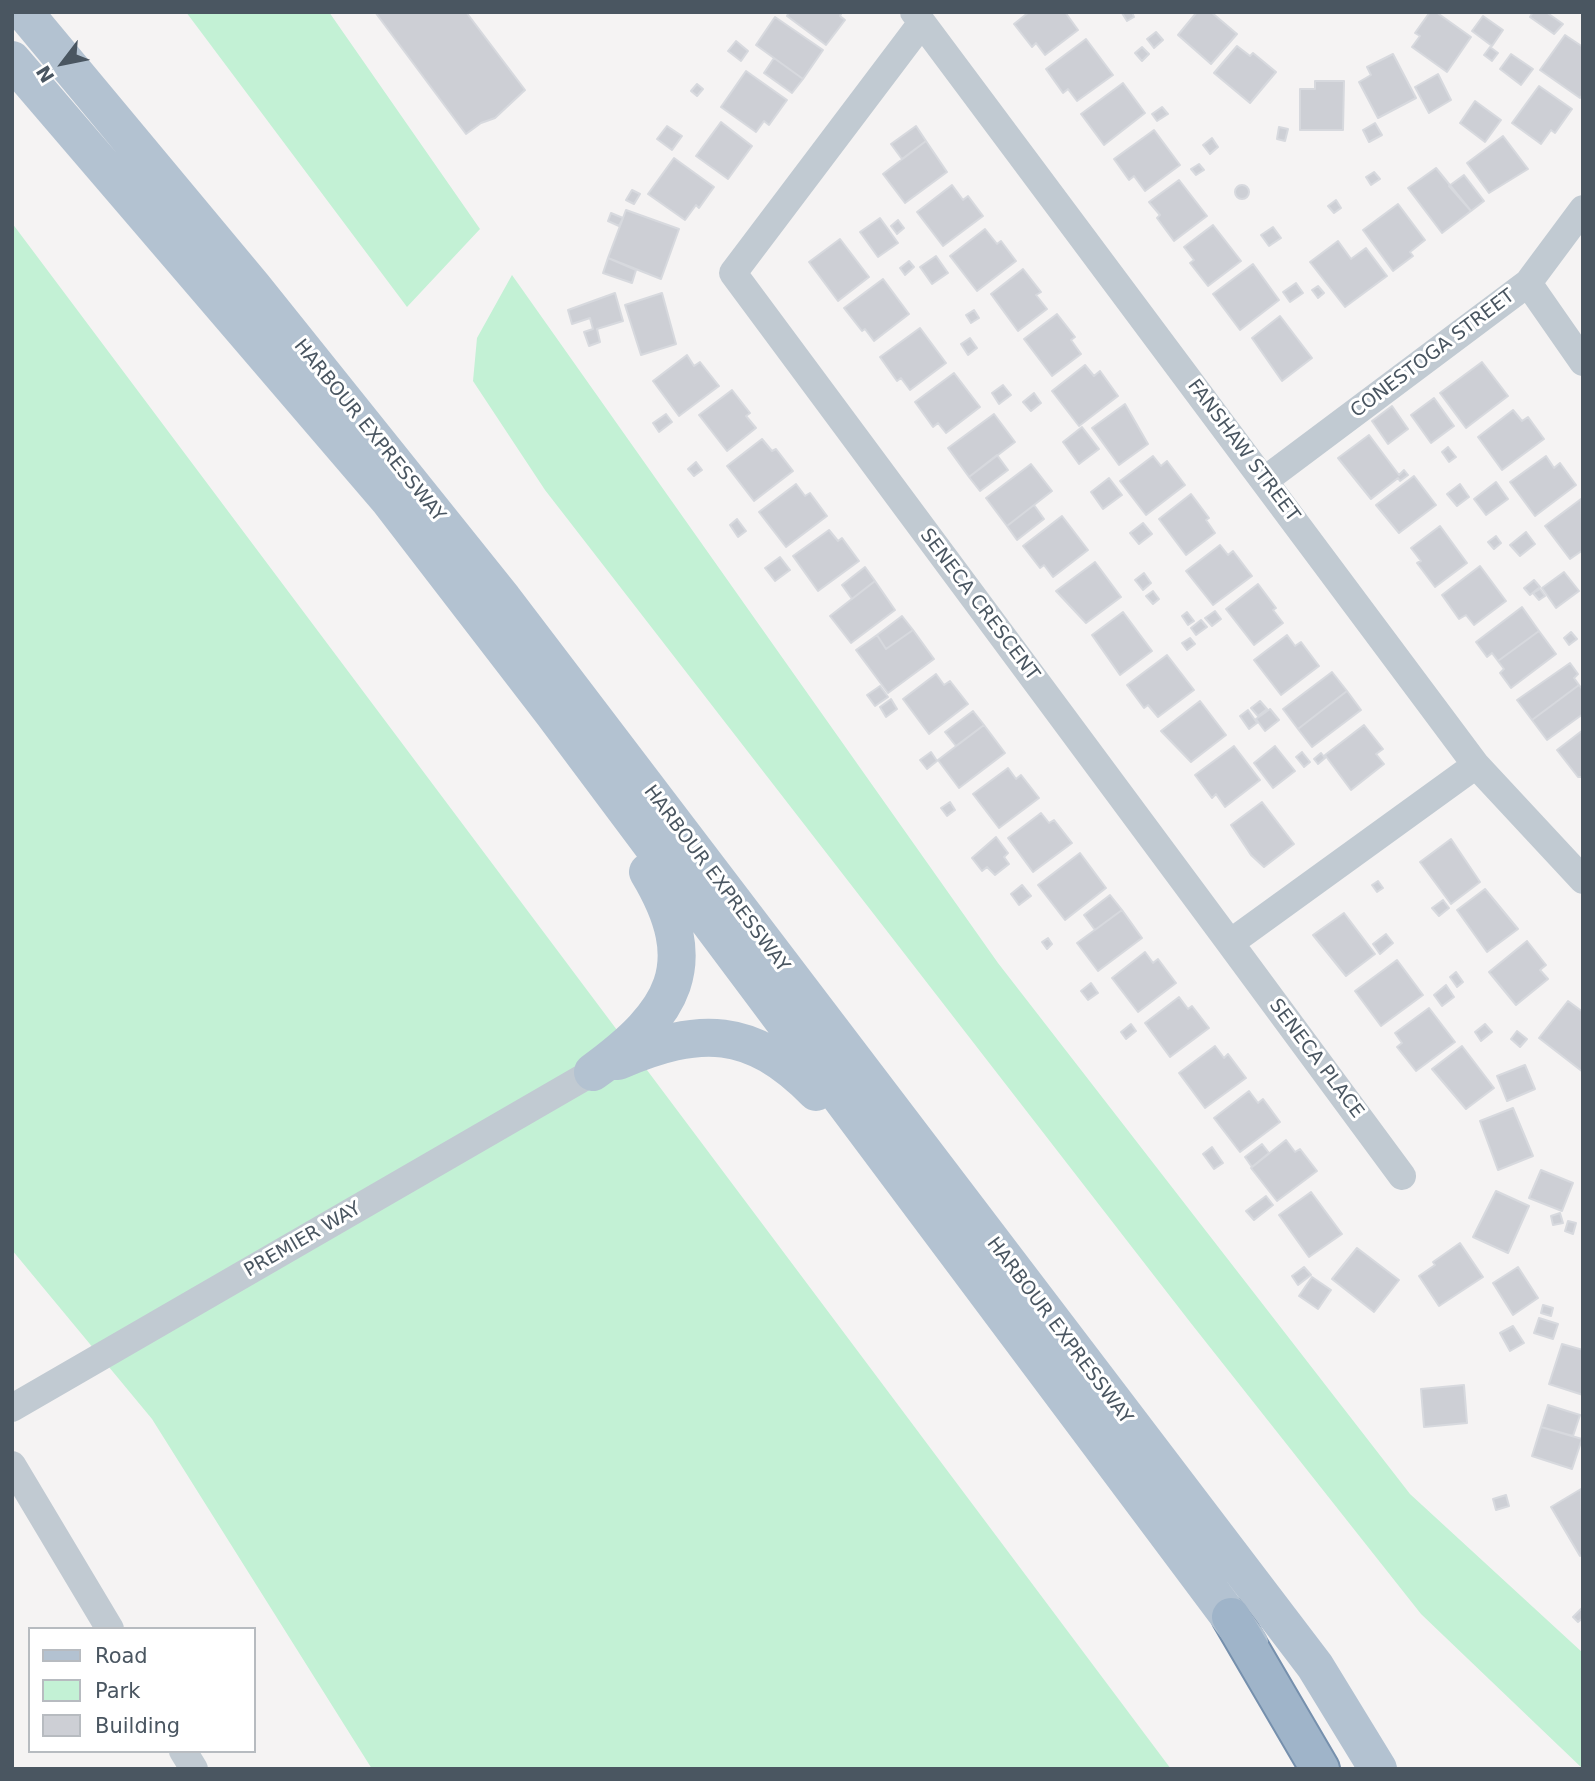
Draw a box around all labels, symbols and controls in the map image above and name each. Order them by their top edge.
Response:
north arrow [28,28,98,98]
text: N [32,62,59,87]
street label: CONESTOGA STREET [1347,285,1519,423]
street label: HARBOUR EXPRESSWAY [288,335,450,527]
street label: FANSHAW STREET [1182,375,1304,527]
street label: SENECA CRESCENT [914,525,1044,685]
street label: HARBOUR EXPRESSWAY [638,781,794,977]
street label: SENECA PLACE [1264,995,1368,1123]
street label: PREMIER WAY [241,1197,365,1283]
street label: HARBOUR EXPRESSWAY [981,1233,1137,1429]
legend [28,1627,256,1753]
text: Road [95,1644,148,1668]
text: Park [95,1679,140,1703]
text: Building [95,1714,180,1738]

